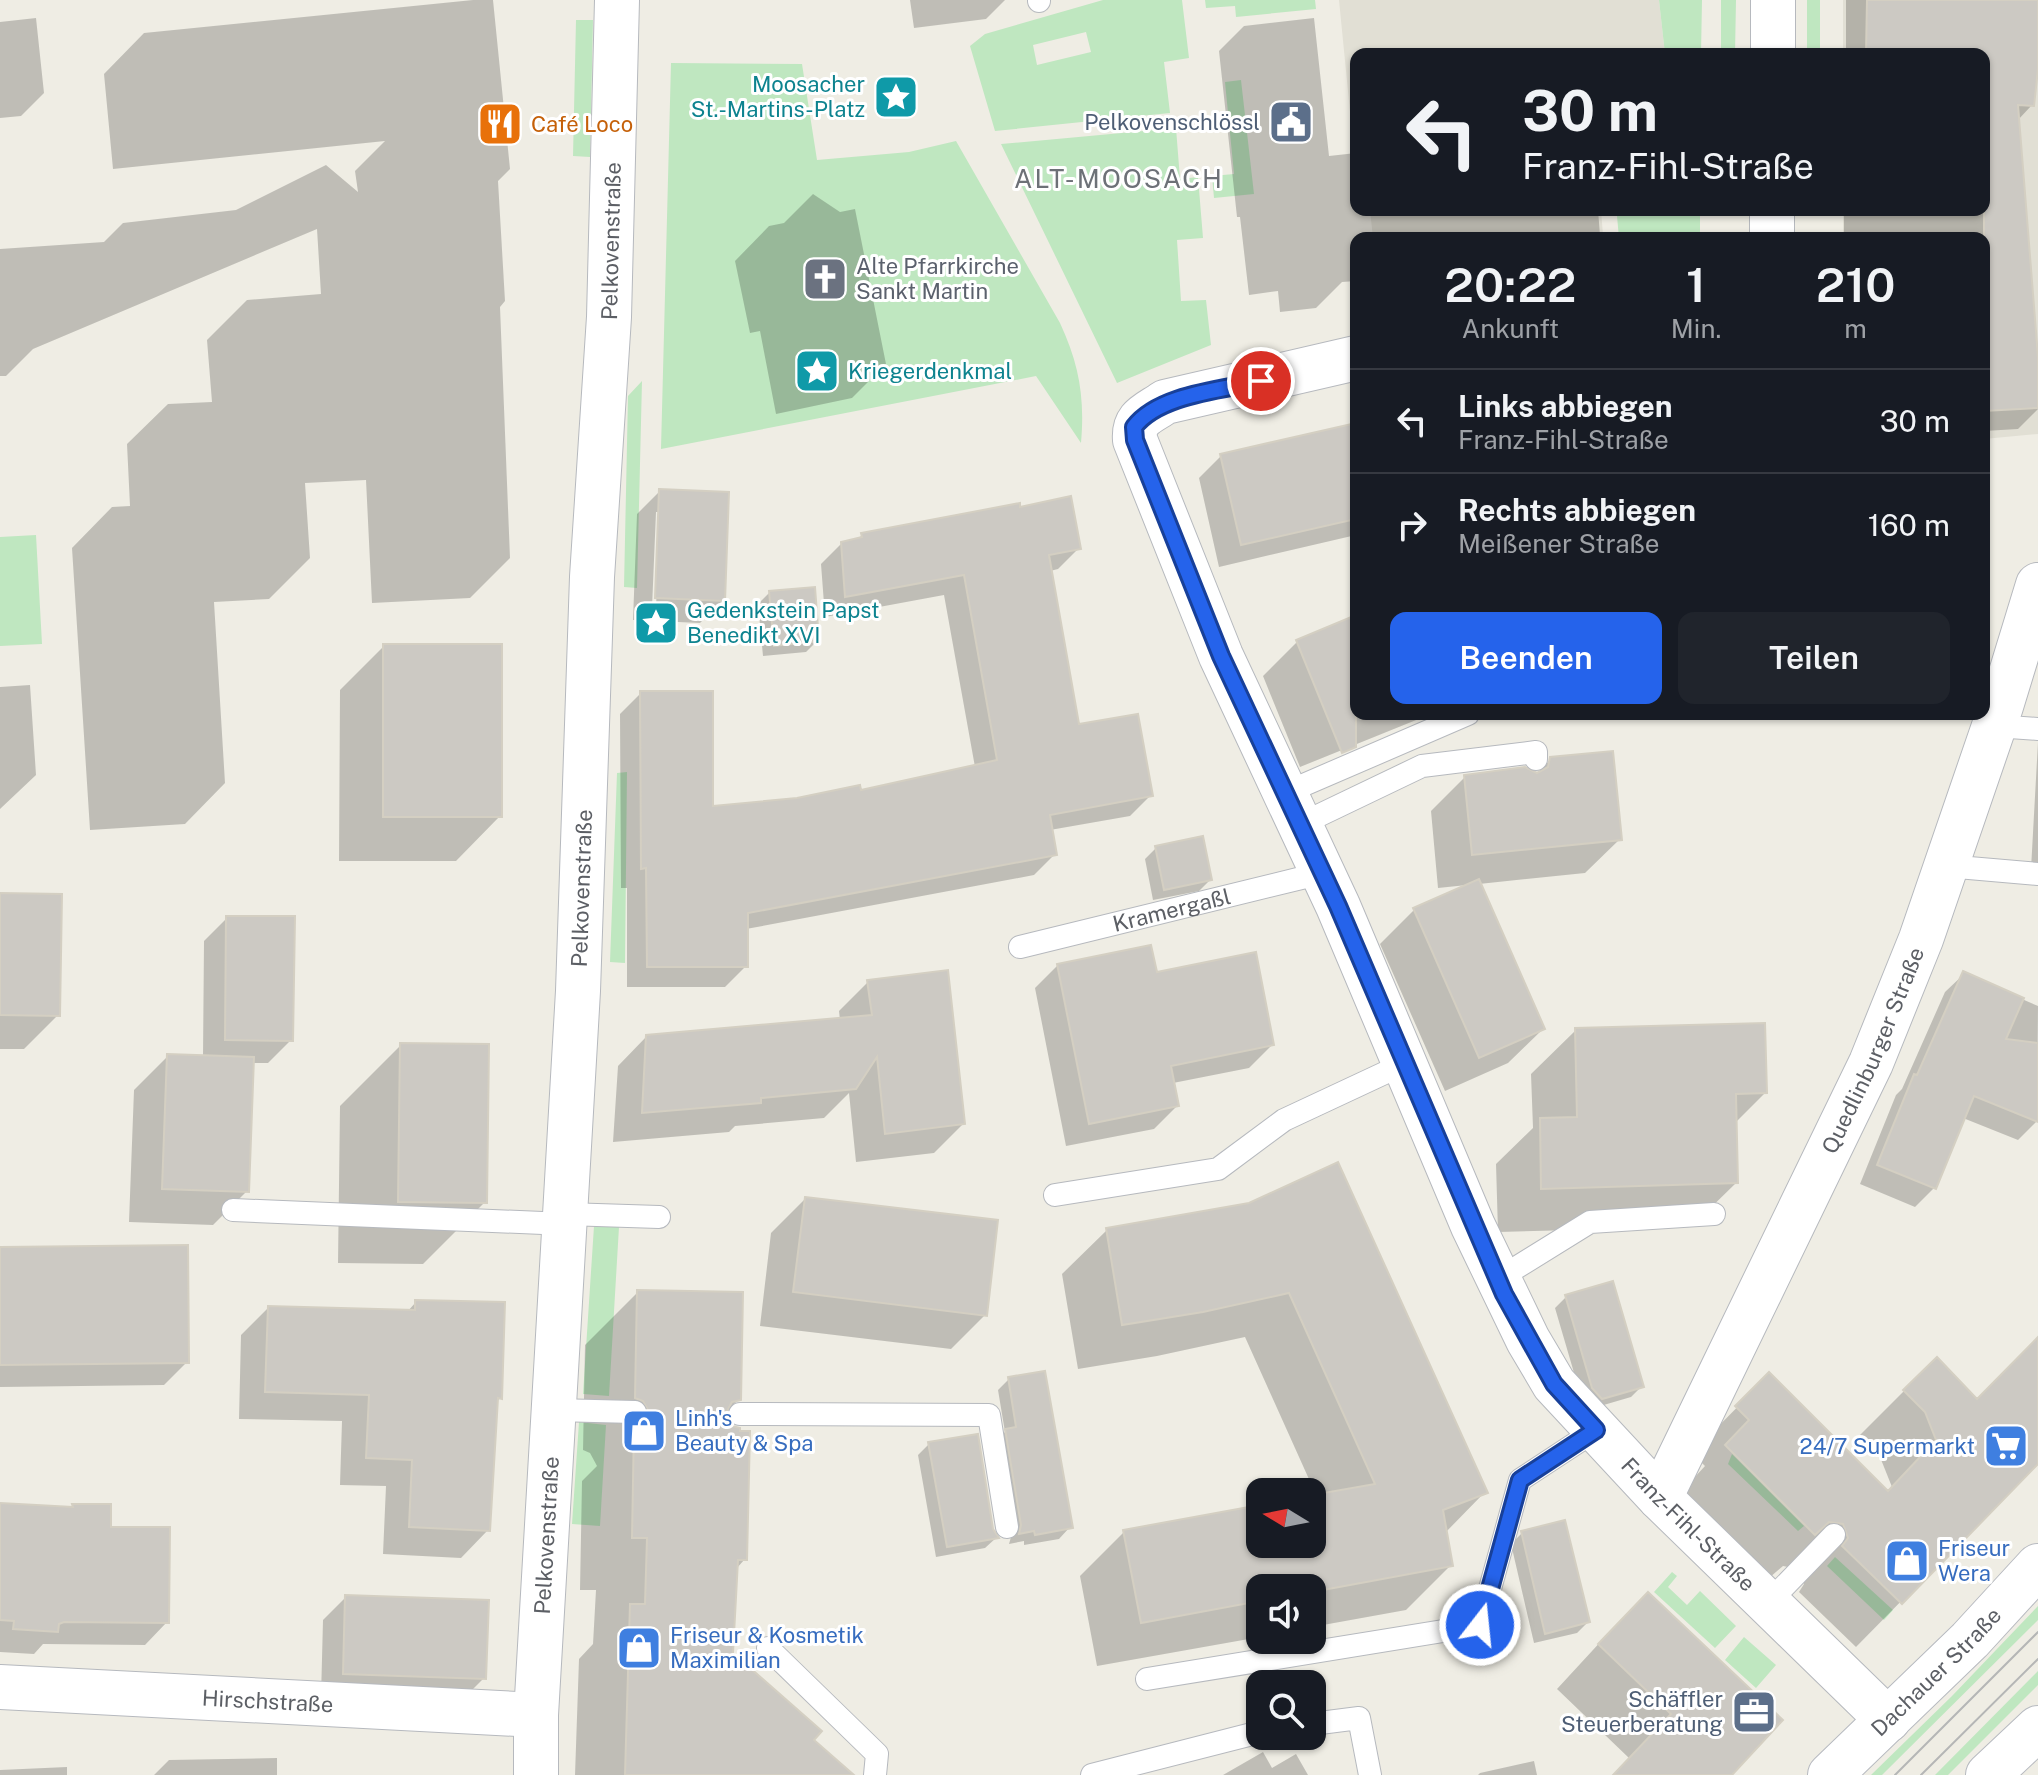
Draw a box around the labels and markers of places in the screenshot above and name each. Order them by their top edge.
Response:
place label: Moosacher St.-Martins-Platz [691,71,865,122]
place icon: Moosacher St.-Martins-Platz [872,73,920,121]
public building icon: Pelkovenschlössl [1267,98,1315,146]
restaurant icon: Café Loco [476,100,524,148]
place label: Pelkovenschlössl [1084,109,1260,135]
place label: Café Loco [531,111,633,137]
place label: Alte Pfarrkirche Sankt Martin [856,253,1019,304]
church icon: Alte Pfarrkirche Sankt Martin [801,255,849,303]
place icon: Kriegerdenkmal [793,347,841,395]
pin [1227,347,1295,415]
place label: Kriegerdenkmal [848,358,1012,384]
place label: Gedenkstein Papst Benedikt XVI [687,597,880,648]
place icon: Gedenkstein Papst Benedikt XVI [632,599,680,647]
place label: Linh's Beauty & Spa [675,1405,813,1456]
shop icon: Linh's Beauty & Spa [620,1407,668,1455]
supermarket icon: 24/7 Supermarkt [1982,1422,2030,1470]
place label: 24/7 Supermarkt [1800,1433,1975,1459]
place label: Friseur Wera [1938,1535,2010,1586]
shop icon: Friseur Wera [1883,1537,1931,1585]
place label: Friseur & Kosmetik Maximilian [670,1622,864,1673]
shop icon: Friseur & Kosmetik Maximilian [615,1624,663,1672]
place label: Schäffler Steuerberatung [1561,1686,1723,1737]
office icon: Schäffler Steuerberatung [1730,1688,1778,1736]

